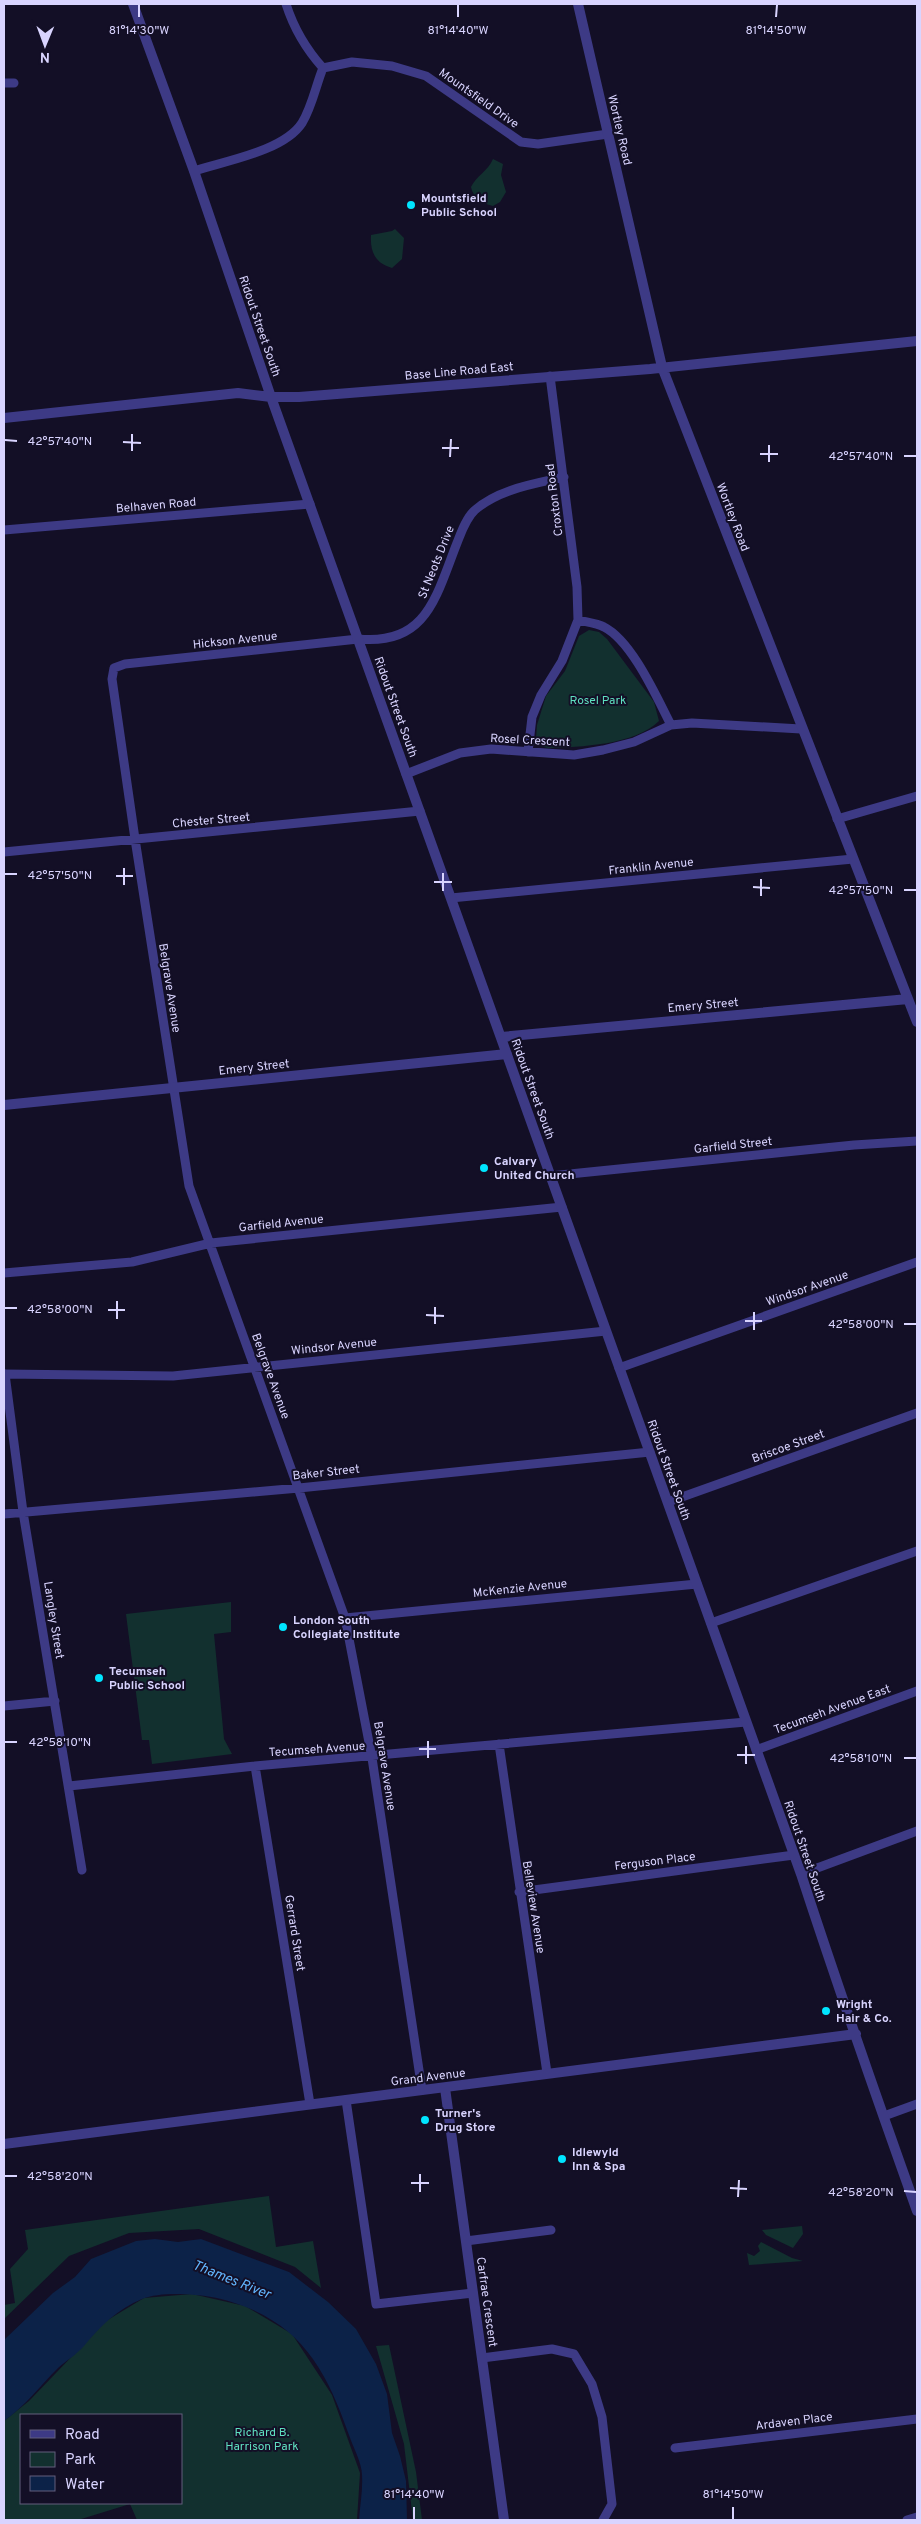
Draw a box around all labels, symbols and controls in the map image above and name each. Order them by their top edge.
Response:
north arrow [20,20,70,70]
text: 81°14'30"W [109,23,169,39]
text: 81°14'40"W [427,23,489,39]
text: 81°14'50"W [746,23,807,39]
text: N [40,48,50,65]
street label: Mountsfield Drive [435,65,522,132]
street label: Wortley Road [603,93,635,167]
place label: Mountsfield Public School [421,191,497,221]
marker: Mountsfield Public School [405,199,417,211]
street label: Ridout Street South [234,274,284,379]
street label: Base Line Road East [404,359,514,385]
text: 42°57'40"N [28,434,92,450]
text: 42°57'40"N [829,449,893,465]
street label: Croxton Road [543,463,567,537]
street label: Wortley Road [712,481,752,554]
street label: Belhaven Road [115,495,197,517]
street label: St Neots Drive [415,523,459,601]
street label: Hickson Avenue [192,629,278,653]
street label: Ridout Street South [369,655,421,760]
park label: Rosel Park [570,693,626,709]
street label: Rosel Crescent [490,731,570,751]
street label: Chester Street [172,810,251,832]
street label: Franklin Avenue [608,855,694,879]
text: 42°57'50"N [28,868,92,884]
text: 42°57'50"N [829,883,893,899]
street label: Belgrave Avenue [154,942,184,1034]
street label: Emery Street [667,995,739,1017]
street label: Ridout Street South [506,1037,558,1142]
street label: Emery Street [218,1056,290,1080]
street label: Garfield Street [693,1134,773,1158]
place label: Calvary United Church [494,1154,575,1184]
marker: Calvary United Church [478,1162,490,1174]
street label: Garfield Avenue [238,1212,324,1236]
street label: Windsor Avenue [764,1267,851,1311]
text: 42°58'00"N [27,1302,93,1318]
text: 42°58'00"N [828,1317,894,1333]
street label: Belgrave Avenue [247,1331,293,1421]
street label: Windsor Avenue [290,1335,378,1359]
street label: Ridout Street South [642,1418,694,1523]
street label: Briscoe Street [750,1426,827,1468]
street label: Baker Street [292,1462,360,1484]
street label: McKenzie Avenue [472,1576,568,1602]
street label: Langley Street [39,1580,67,1660]
place label: London South Collegiate Institute [293,1613,400,1643]
marker: London South Collegiate Institute [277,1621,289,1633]
place label: Tecumseh Public School [109,1664,185,1694]
marker: Tecumseh Public School [93,1672,105,1684]
street label: Tecumseh Avenue East [772,1681,893,1738]
street label: Belgrave Avenue [369,1720,399,1812]
text: 42°58'10"N [29,1735,91,1751]
street label: Tecumseh Avenue [268,1739,366,1761]
text: 42°58'10"N [830,1751,892,1767]
street label: Ridout Street South [779,1799,829,1904]
street label: Ferguson Place [614,1849,697,1875]
street label: Belleview Avenue [518,1860,548,1955]
street label: Gerrard Street [280,1894,308,1973]
place label: Wright Hair & Co. [836,1997,892,2027]
marker: Wright Hair & Co. [820,2005,832,2017]
street label: Grand Avenue [390,2065,466,2091]
place label: Turner's Drug Store [435,2106,496,2136]
marker: Turner's Drug Store [419,2114,431,2126]
place label: Idlewyld Inn & Spa [572,2145,625,2175]
marker: Idlewyld Inn & Spa [556,2153,568,2165]
text: 42°58'20"N [27,2169,93,2185]
text: 42°58'20"N [828,2185,894,2201]
street label: Carfrae Crescent [472,2256,500,2348]
water label: Thames River [190,2257,274,2304]
street label: Ardaven Place [755,2409,834,2435]
legend [20,2414,182,2504]
park label: Richard B. Harrison Park [225,2425,299,2455]
text: Road [65,2426,100,2445]
text: Park [65,2451,96,2470]
text: Water [65,2476,105,2495]
text: 81°14'40"W [383,2487,445,2503]
text: 81°14'50"W [703,2487,764,2503]

